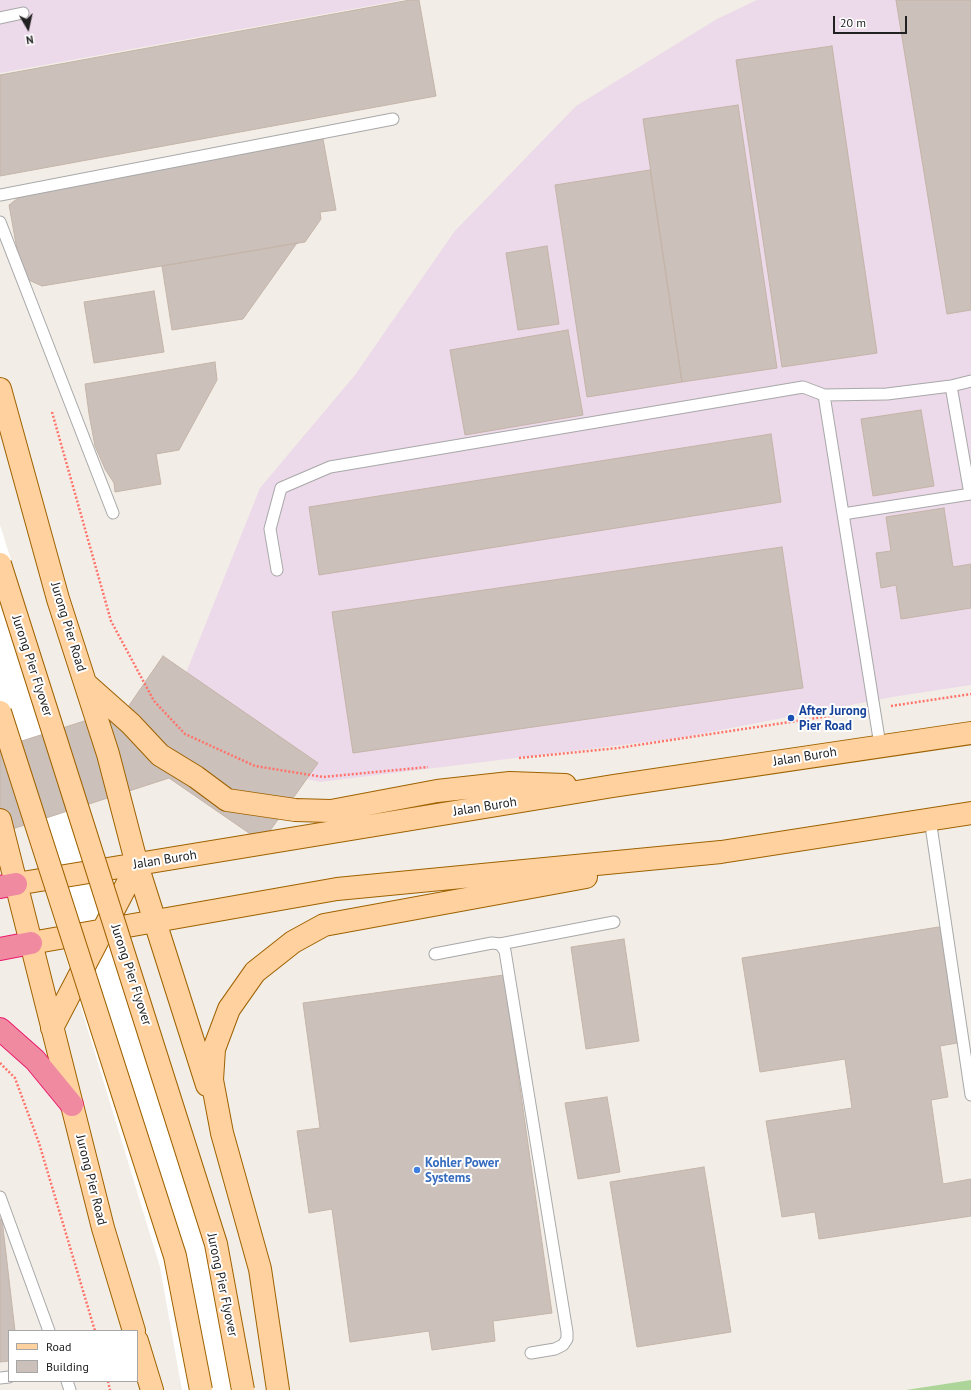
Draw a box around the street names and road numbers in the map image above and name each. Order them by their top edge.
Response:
street label: Jurong Pier Road [47,580,89,674]
street label: Jurong Pier Flyover [8,613,56,719]
street label: Jalan Buroh [772,744,838,770]
street label: Jalan Buroh [452,794,518,820]
street label: Jalan Buroh [132,847,198,873]
street label: Jurong Pier Flyover [107,922,155,1028]
street label: Jurong Pier Road [72,1133,110,1227]
street label: Jurong Pier Flyover [203,1232,241,1338]

